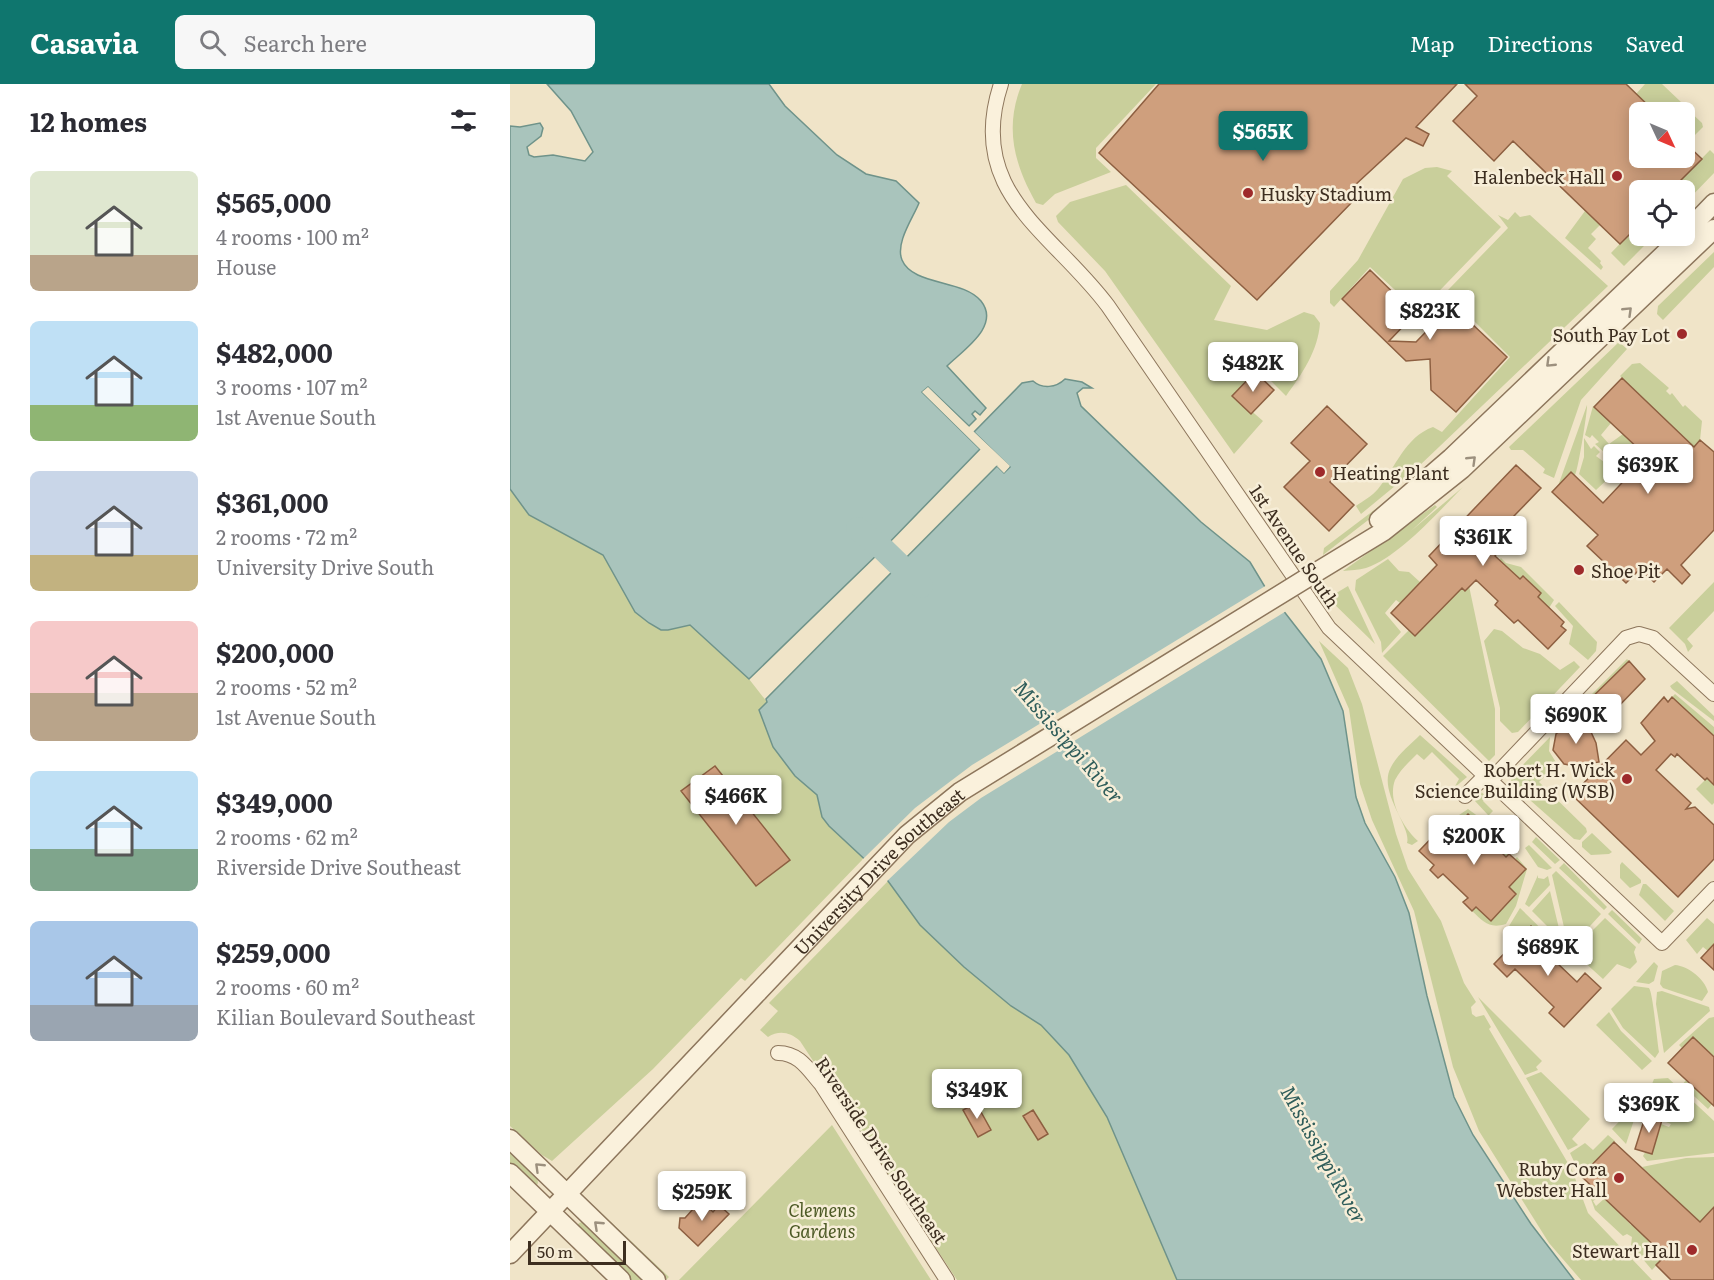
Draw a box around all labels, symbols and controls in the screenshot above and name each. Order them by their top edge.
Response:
search box [175,15,595,69]
text: Casavia [30,21,139,63]
icon: search [196,26,229,59]
text: Search here [244,26,367,59]
text: Map [1410,27,1455,58]
text: Directions [1488,27,1593,58]
text: Saved [1626,27,1684,58]
text: 12 homes [30,101,147,140]
north arrow [1629,102,1695,168]
map controls [1629,102,1695,246]
icon: filters [447,104,480,137]
pin: $565K [1221,111,1305,162]
text: $565K [1233,115,1293,145]
place label: Halenbeck Hall [1473,163,1605,190]
marker: Halenbeck Hall [1610,169,1624,183]
place label: Husky Stadium [1260,180,1392,207]
button: locate [1629,180,1695,246]
text: $565,000 [216,182,331,221]
marker: Husky Stadium [1241,186,1255,200]
icon: home [78,195,150,267]
text: 4 rooms · 100 m² [216,221,369,251]
text: House [216,251,276,281]
pin: $823K [1388,290,1472,341]
text: $823K [1399,294,1461,324]
one-way arrow [1621,307,1632,318]
place label: South Pay Lot [1553,321,1671,348]
marker: South Pay Lot [1675,327,1689,341]
text: $482,000 [216,332,333,371]
pin: $482K [1211,342,1295,393]
icon: home [78,345,150,417]
text: $482K [1222,346,1284,376]
one-way arrow [1546,356,1557,367]
text: 3 rooms · 107 m² [216,371,367,401]
text: 1st Avenue South [216,401,376,431]
pin: $639K [1606,444,1690,495]
text: $639K [1617,448,1679,478]
one-way arrow [1465,456,1475,467]
place label: Heating Plant [1332,459,1450,486]
marker: Heating Plant [1313,465,1327,479]
street label: 1st Avenue South [1243,479,1347,613]
text: $361,000 [216,482,328,521]
icon: home [78,495,150,567]
pin: $361K [1441,516,1525,567]
text: $361K [1454,520,1512,550]
text: 2 rooms · 72 m² [216,521,357,551]
text: University Drive South [216,551,434,581]
place label: Shoe Pit [1591,557,1661,584]
marker: Shoe Pit [1572,563,1586,577]
text: $200,000 [216,632,334,671]
icon: home [78,645,150,717]
text: 2 rooms · 52 m² [216,671,357,701]
water label: Mississippi River [1008,673,1132,809]
pin: $690K [1534,694,1618,745]
text: $690K [1544,698,1608,728]
text: 1st Avenue South [216,701,376,731]
place label: Robert H. Wick Science Building (WSB) [1415,756,1616,804]
marker: Robert H. Wick Science Building (WSB) [1620,772,1634,786]
pin: $466K [694,775,778,826]
text: $466K [705,779,768,809]
street label: University Drive Southeast [787,780,970,961]
text: $349,000 [216,782,333,821]
icon: home [78,795,150,867]
pin: $200K [1432,815,1516,866]
text: $200K [1443,819,1505,849]
text: 2 rooms · 62 m² [216,821,358,851]
text: Riverside Drive Southeast [216,851,461,881]
pin: $689K [1506,926,1590,977]
text: $689K [1517,930,1579,960]
text: $259,000 [216,932,330,971]
icon: home [78,945,150,1017]
text: 2 rooms · 60 m² [216,971,359,1001]
text: Kilian Boulevard Southeast [216,1001,475,1031]
street label: Riverside Drive Southeast [809,1051,955,1250]
pin: $349K [935,1069,1019,1120]
text: $349K [946,1073,1008,1103]
water label: Mississippi River [1275,1079,1375,1229]
pin: $369K [1607,1083,1691,1134]
text: $369K [1618,1087,1680,1117]
place label: Ruby Cora Webster Hall [1496,1155,1607,1203]
one-way arrow [535,1163,545,1174]
pin: $259K [660,1171,744,1222]
marker: Ruby Cora Webster Hall [1612,1171,1626,1185]
text: $259K [672,1175,732,1205]
park label: Clemens Gardens [788,1196,856,1244]
one-way arrow [594,1222,605,1233]
place label: Stewart Hall [1572,1237,1680,1264]
scale bar [528,1238,626,1266]
text: 50 m [537,1239,573,1263]
marker: Stewart Hall [1685,1243,1699,1257]

